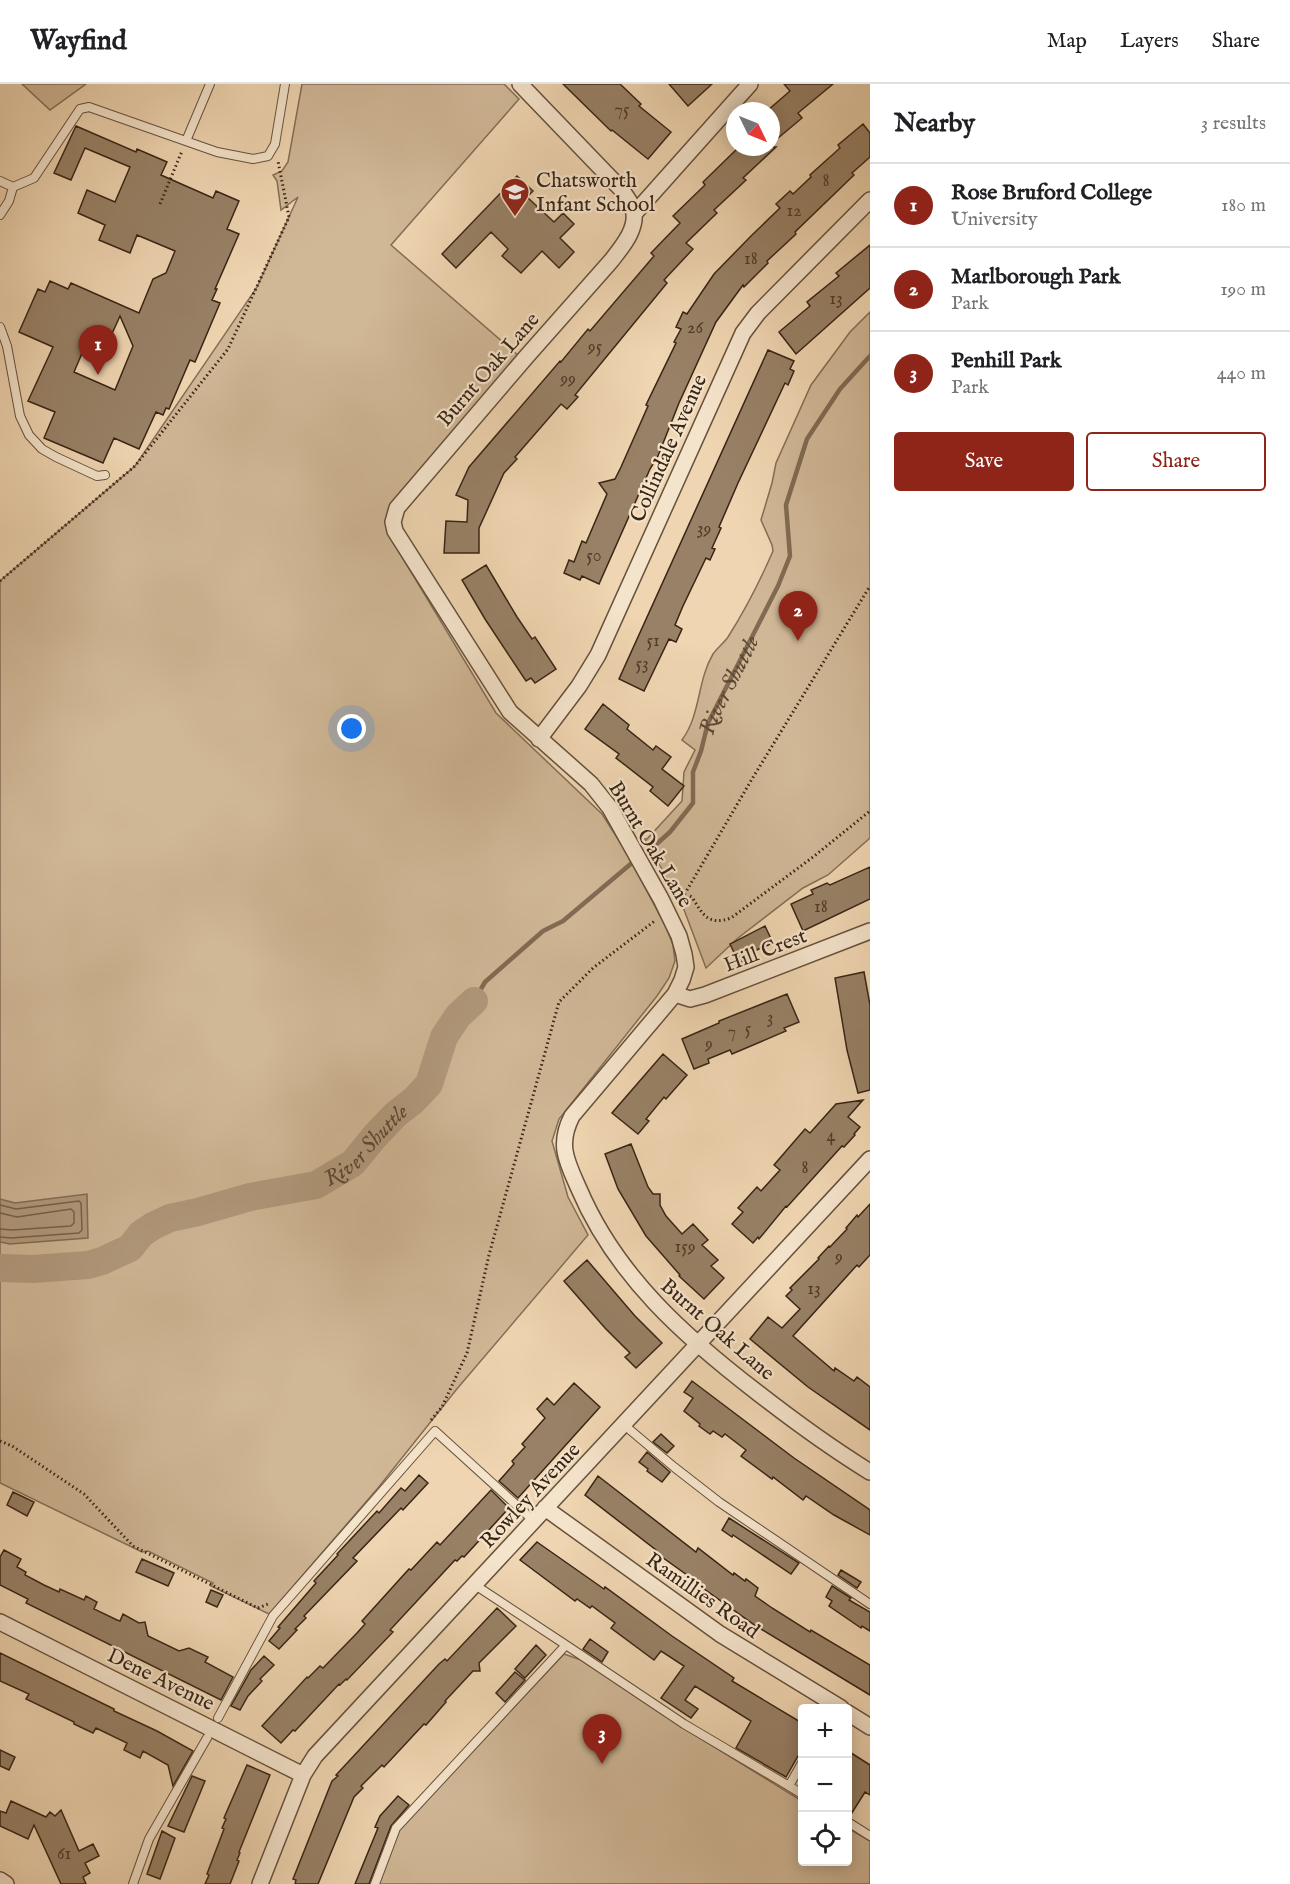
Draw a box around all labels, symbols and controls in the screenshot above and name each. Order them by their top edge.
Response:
text: Wayfind [30,24,127,59]
text: Map [1047,28,1087,55]
text: Layers [1120,28,1179,55]
text: Share [1212,28,1260,55]
house number: 75 [615,99,630,122]
north arrow [726,102,780,156]
text: Nearby [894,107,975,140]
text: 3 results [1201,111,1266,136]
place label: Chatsworth Infant School [536,168,655,219]
house number: 8 [822,170,830,193]
school or university icon: Chatsworth Infant School [499,176,531,218]
text: Rose Bruford College [951,179,1152,207]
text: 1 [910,193,917,218]
text: 180 m [1221,193,1266,218]
house number: 12 [786,200,802,223]
text: University [951,207,1038,232]
house number: 18 [744,248,758,271]
text: Marlborough Park [951,263,1120,291]
text: 2 [909,277,918,302]
text: 190 m [1220,277,1266,302]
house number: 13 [829,288,843,311]
text: Park [951,291,989,316]
street label: Burnt Oak Lane [432,307,546,433]
house number: 26 [687,317,703,340]
pin: 1 [78,326,118,375]
house number: 95 [587,336,603,359]
text: Penhill Park [951,347,1062,375]
text: 3 [910,361,917,386]
text: 440 m [1217,361,1266,386]
house number: 99 [559,368,576,391]
street label: Collindale Avenue [625,370,714,527]
text: Park [951,375,989,400]
button: Save [894,432,1074,491]
button: Share [1086,432,1266,491]
house number: 39 [697,518,711,541]
house number: 50 [586,545,602,568]
pin: 2 [778,592,818,641]
house number: 51 [646,630,660,653]
water label: River Shuttle [694,630,767,737]
house number: 53 [635,653,649,676]
your location [337,714,366,743]
street label: Burnt Oak Lane [601,777,698,913]
house number: 18 [814,896,828,919]
street label: Hill Crest [720,923,811,980]
house number: 3 [767,1007,773,1030]
house number: 5 [745,1018,752,1041]
house number: 7 [728,1021,736,1044]
house number: 9 [704,1033,713,1056]
water label: River Shuttle [319,1098,415,1193]
house number: 4 [827,1125,836,1148]
house number: 8 [801,1157,809,1180]
house number: 159 [674,1236,696,1259]
house number: 9 [834,1246,843,1269]
street label: Burnt Oak Lane [654,1273,780,1387]
house number: 13 [807,1278,821,1301]
street label: Rowley Avenue [475,1437,587,1555]
street label: Ramillies Road [640,1547,765,1646]
street label: Dene Avenue [102,1643,219,1718]
map controls [798,1704,852,1866]
button: + [798,1704,852,1758]
pin: 3 [582,1714,622,1764]
button: − [798,1758,852,1812]
button: locate [798,1812,852,1866]
house number: 61 [57,1843,71,1866]

